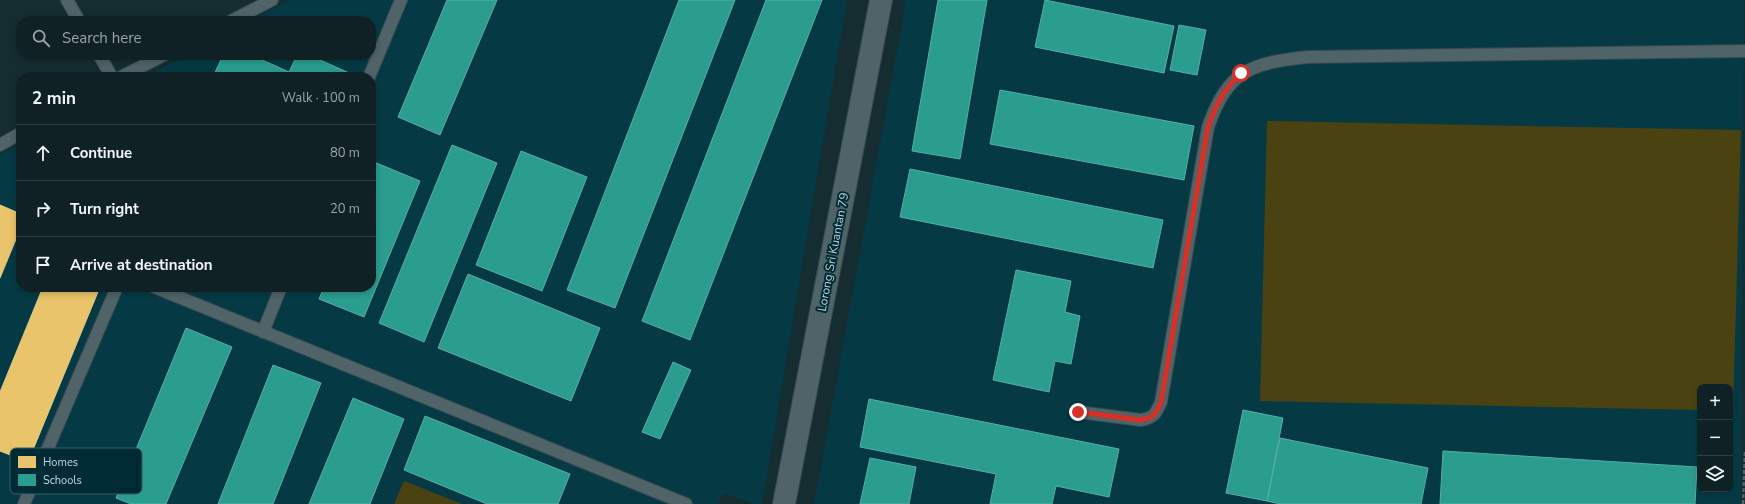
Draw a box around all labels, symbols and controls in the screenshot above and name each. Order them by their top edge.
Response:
search box [16,16,376,60]
icon: search [30,27,52,49]
text: Search here [62,28,142,48]
route start [1232,64,1250,82]
text: 2 min [32,87,76,110]
text: Walk · 100 m [282,89,360,107]
icon: ahead [32,142,54,164]
text: Continue [70,143,132,163]
text: 80 m [330,144,360,162]
street label: Lorong Sri Kuantan 79 [814,191,852,313]
icon: right [32,198,54,220]
text: Turn right [70,199,139,219]
text: 20 m [330,200,360,218]
icon: arrive [32,254,54,276]
text: Arrive at destination [70,255,213,275]
map controls [1697,384,1733,492]
button: + [1697,384,1733,420]
route end [1069,403,1087,421]
button: − [1697,420,1733,456]
legend [10,448,142,494]
text: Homes [43,455,78,470]
button: layers [1697,456,1733,492]
text: Schools [43,473,82,488]

